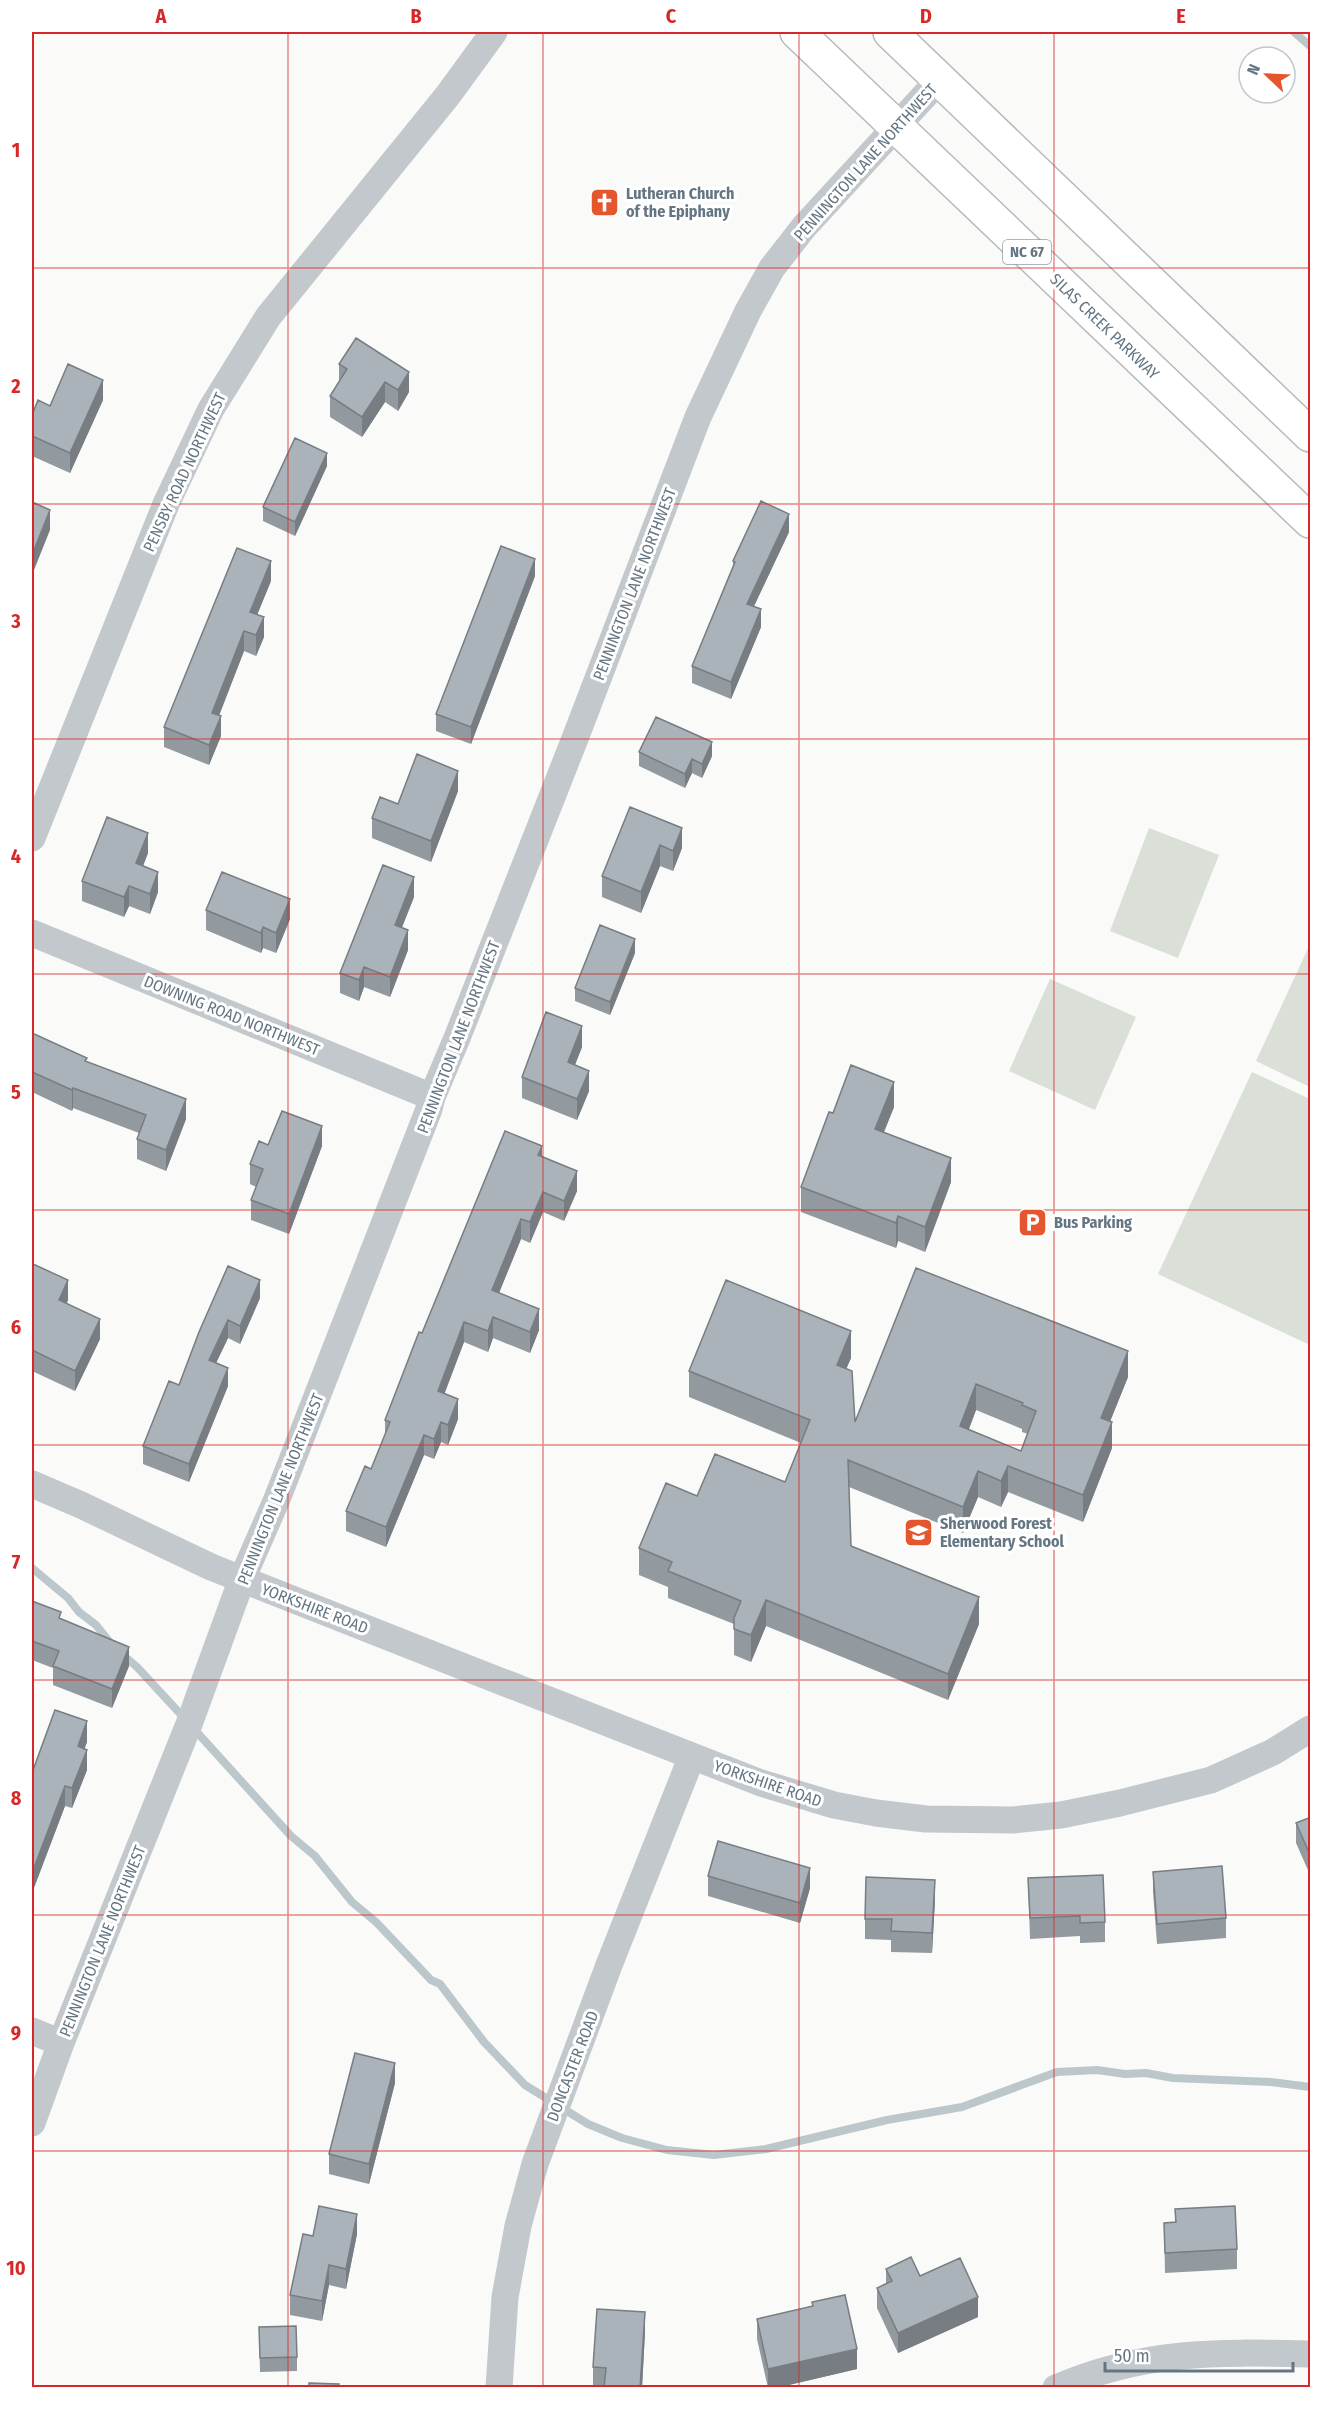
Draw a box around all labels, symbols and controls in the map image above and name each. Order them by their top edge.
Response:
text: A [155,4,168,28]
text: B [410,4,422,28]
text: C [666,4,677,28]
text: D [920,4,932,28]
text: E [1176,4,1186,28]
north arrow [1237,45,1297,105]
text: N [1243,61,1264,77]
street label: PENNINGTON LANE NORTHWEST [790,80,941,245]
text: 1 [12,138,20,162]
place label: Lutheran Church of the Epiphany [626,184,734,221]
church icon: Lutheran Church of the Epiphany [589,186,621,218]
road number: NC 67 [1003,240,1051,264]
street label: SILAS CREEK PARKWAY [1046,270,1163,383]
text: 2 [10,374,21,398]
street label: PENSBY ROAD NORTHWEST [139,389,230,555]
street label: PENNINGTON LANE NORTHWEST [589,485,680,683]
text: 3 [10,609,21,633]
text: 4 [11,844,21,868]
street label: PENNINGTON LANE NORTHWEST [413,938,504,1136]
street label: DOWNING ROAD NORTHWEST [141,972,323,1060]
text: 5 [11,1080,21,1104]
parking icon: Bus Parking [1017,1206,1049,1238]
place label: Bus Parking [1054,1213,1132,1232]
text: 6 [11,1315,21,1339]
street label: PENNINGTON LANE NORTHWEST [233,1390,328,1588]
place label: Sherwood Forest Elementary School [940,1514,1065,1551]
school or university icon: Sherwood Forest Elementary School [903,1516,935,1548]
text: 7 [12,1550,21,1574]
street label: YORKSHIRE ROAD [259,1579,371,1637]
street label: YORKSHIRE ROAD [712,1756,824,1811]
text: 8 [11,1786,22,1810]
street label: PENNINGTON LANE NORTHWEST [55,1842,150,2040]
street label: DONCASTER ROAD [543,2008,602,2124]
text: 9 [11,2021,21,2045]
text: 10 [6,2256,26,2280]
scale bar [1105,2335,1292,2373]
text: 50 m [1114,2345,1150,2367]

